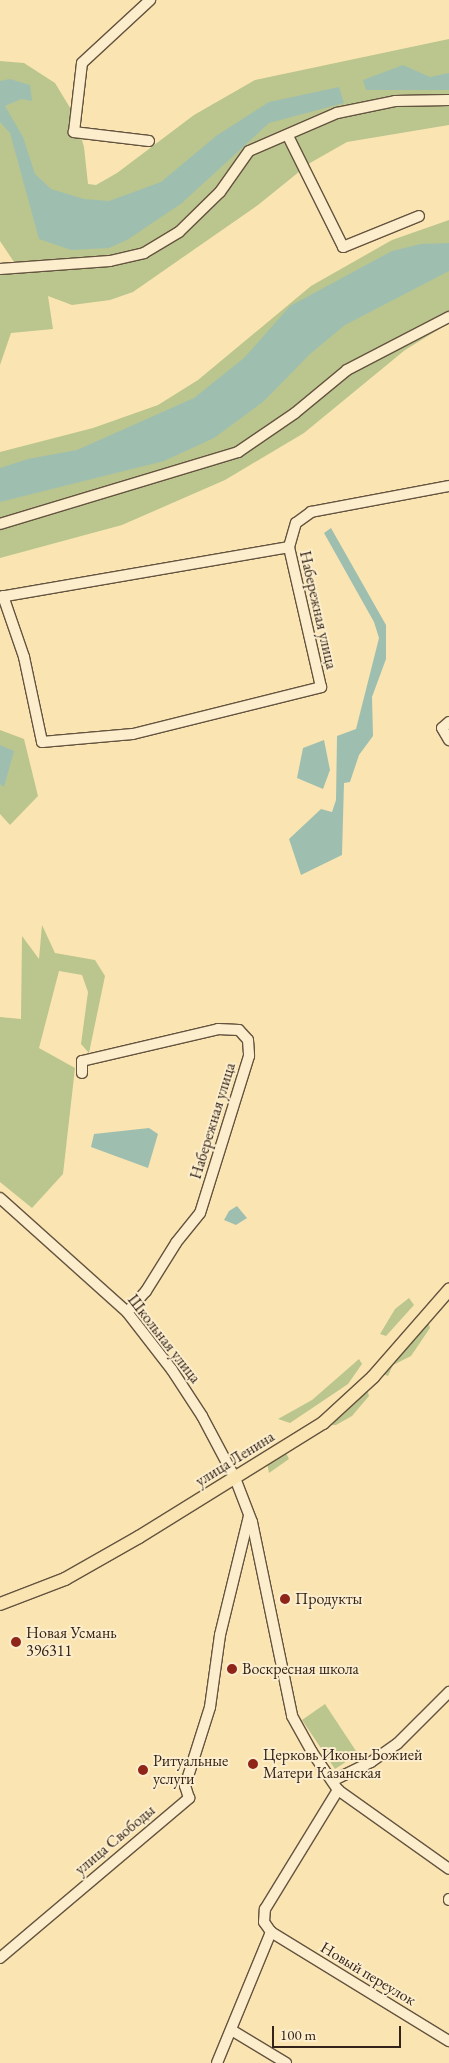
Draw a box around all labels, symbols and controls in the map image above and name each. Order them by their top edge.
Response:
street label: Набережная улица [295,549,341,671]
street label: Набережная улица [186,1060,240,1182]
street label: Школьная улица [123,1291,205,1387]
street label: улица Ленина [192,1427,278,1491]
place label: Продукты [295,1589,362,1609]
marker: Продукты [279,1593,291,1605]
place label: Новая Усмань 396311 [26,1623,117,1661]
marker: Новая Усмань 396311 [10,1636,22,1648]
place label: Воскресная школа [242,1659,359,1679]
marker: Воскресная школа [226,1663,238,1675]
place label: Церковь Иконы Божией Матери Казанская [263,1745,422,1783]
place label: Ритуальные услуги [153,1751,228,1789]
marker: Церковь Иконы Божией Матери Казанская [247,1758,259,1770]
marker: Ритуальные услуги [137,1764,149,1776]
street label: улица Свободы [71,1801,159,1879]
street label: Новый переулок [317,1938,419,2010]
scale bar [274,2016,403,2048]
text: 100 m [280,2025,316,2044]

